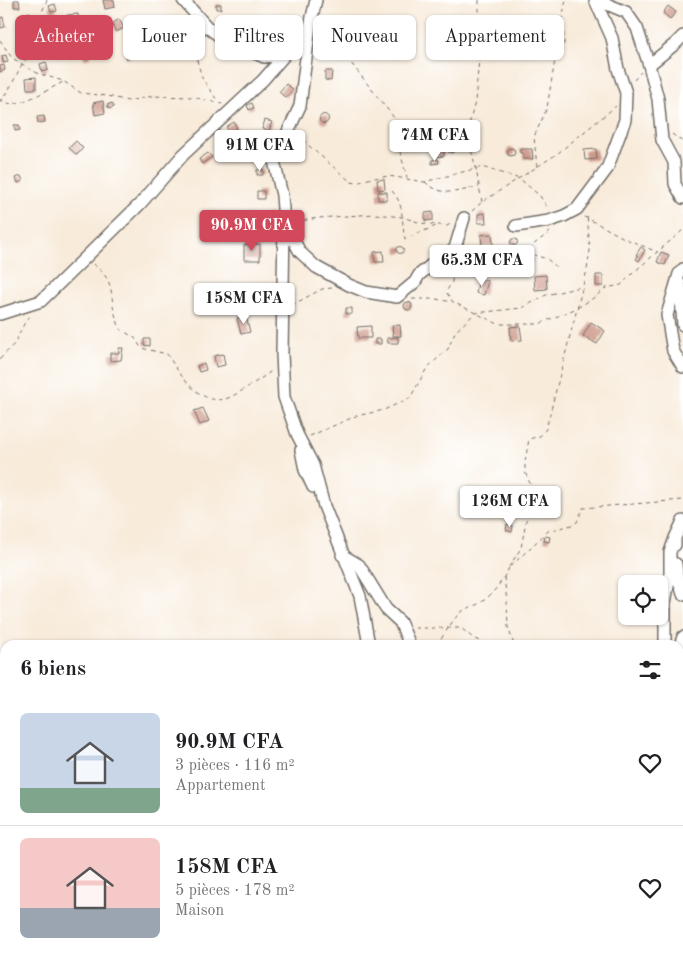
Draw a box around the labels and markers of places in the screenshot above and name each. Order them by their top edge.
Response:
pin: 74M CFA [389,120,481,162]
pin: 91M CFA [214,130,306,172]
pin: 90.9M CFA [195,210,309,252]
pin: 65.3M CFA [425,244,539,287]
pin: 158M CFA [192,282,296,325]
pin: 126M CFA [458,486,562,528]

